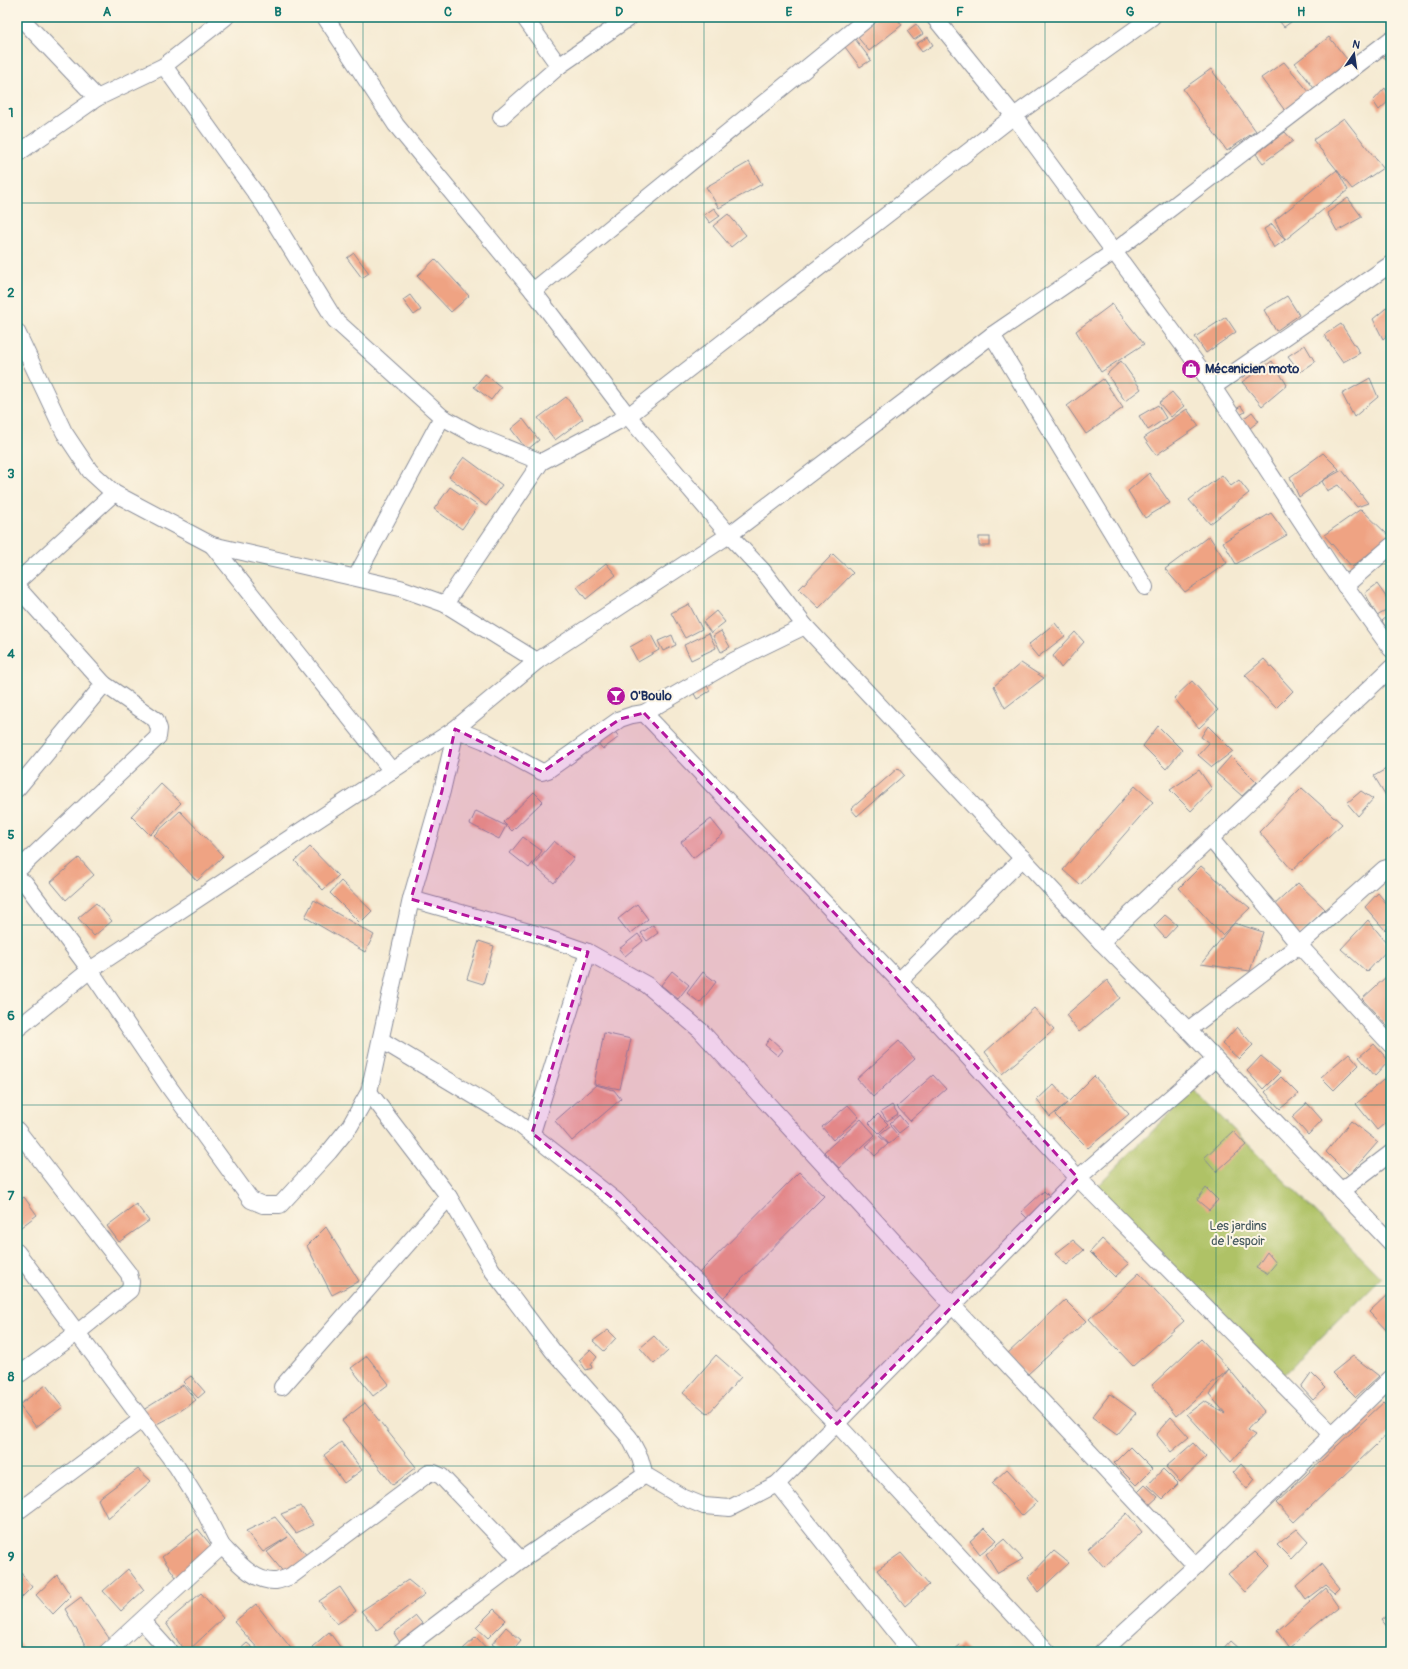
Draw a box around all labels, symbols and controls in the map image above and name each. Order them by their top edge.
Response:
text: A [103,4,112,20]
text: B [274,4,282,20]
text: C [444,4,452,20]
text: D [615,4,623,20]
text: E [786,4,793,20]
text: F [956,4,964,20]
text: G [1126,4,1135,20]
text: H [1297,4,1305,20]
north arrow [1334,34,1374,74]
text: N [1351,38,1362,52]
text: 1 [8,105,14,121]
text: 2 [7,285,15,301]
shop icon: Mécanicien moto [1180,358,1202,380]
place label: Mécanicien moto [1205,361,1299,377]
text: 3 [7,466,15,482]
text: 4 [7,646,15,662]
bar icon: O'Boulo [605,685,627,707]
place label: O'Boulo [630,688,672,704]
text: 5 [7,827,15,843]
text: 6 [7,1008,15,1024]
text: 7 [8,1188,15,1204]
park label: Les jardins de l'espoir [1209,1218,1267,1249]
text: 8 [8,1369,15,1385]
text: 9 [8,1549,15,1565]

